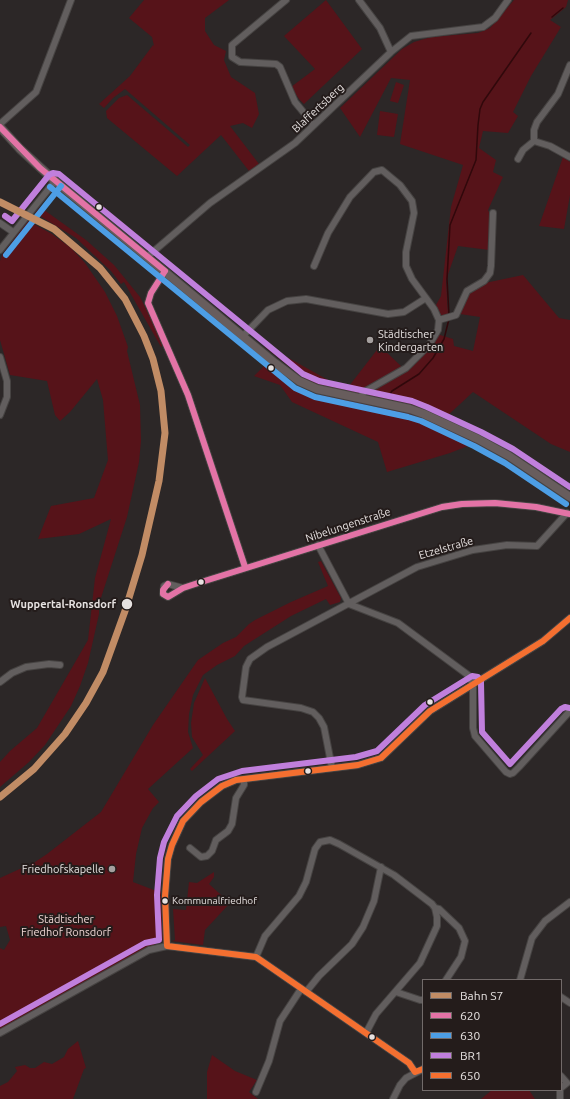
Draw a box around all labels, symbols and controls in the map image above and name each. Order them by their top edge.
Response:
street label: Blaffertsberg [289,81,347,135]
unlabelled marker [94,202,104,212]
place label: Städtischer Kindergarten [378,327,443,353]
marker: Städtischer Kindergarten [365,335,375,345]
unlabelled marker [266,363,276,373]
street label: Nibelungenstraße [304,505,392,545]
street label: Etzelstraße [417,534,475,562]
unlabelled marker [196,577,206,587]
place label: Wuppertal-Ronsdorf [10,597,116,611]
marker: Wuppertal-Ronsdorf [120,597,134,611]
unlabelled marker [425,697,435,707]
unlabelled marker [303,766,313,776]
place label: Friedhofskapelle [22,862,104,876]
marker: Friedhofskapelle [107,864,117,874]
place label: Kommunalfriedhof [172,895,257,907]
marker: Kommunalfriedhof [160,896,170,906]
park label: Städtischer Friedhof Ronsdorf [21,912,111,938]
legend [422,979,562,1091]
text: Bahn S7 [460,989,503,1002]
text: 620 [460,1009,480,1022]
text: 630 [460,1029,480,1042]
unlabelled marker [367,1032,377,1042]
text: BR1 [460,1049,482,1062]
text: 650 [460,1069,480,1082]

